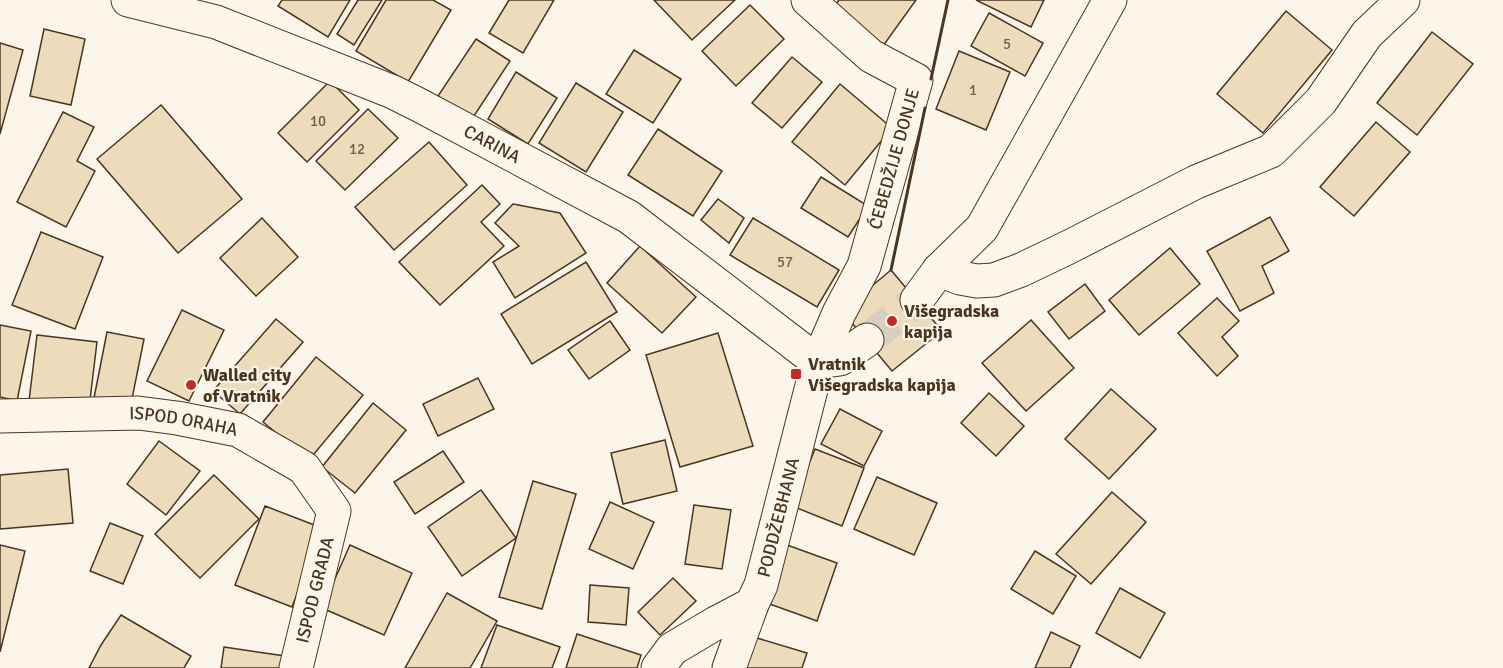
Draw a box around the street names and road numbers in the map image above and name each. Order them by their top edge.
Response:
street label: ĆEBEDŽIJE DONJE [864,86,924,232]
street label: CARINA [460,120,524,168]
street label: ISPOD ORAHA [129,402,240,441]
street label: PODDŽEBHANA [752,455,804,579]
street label: ISPOD GRADA [291,535,339,645]

